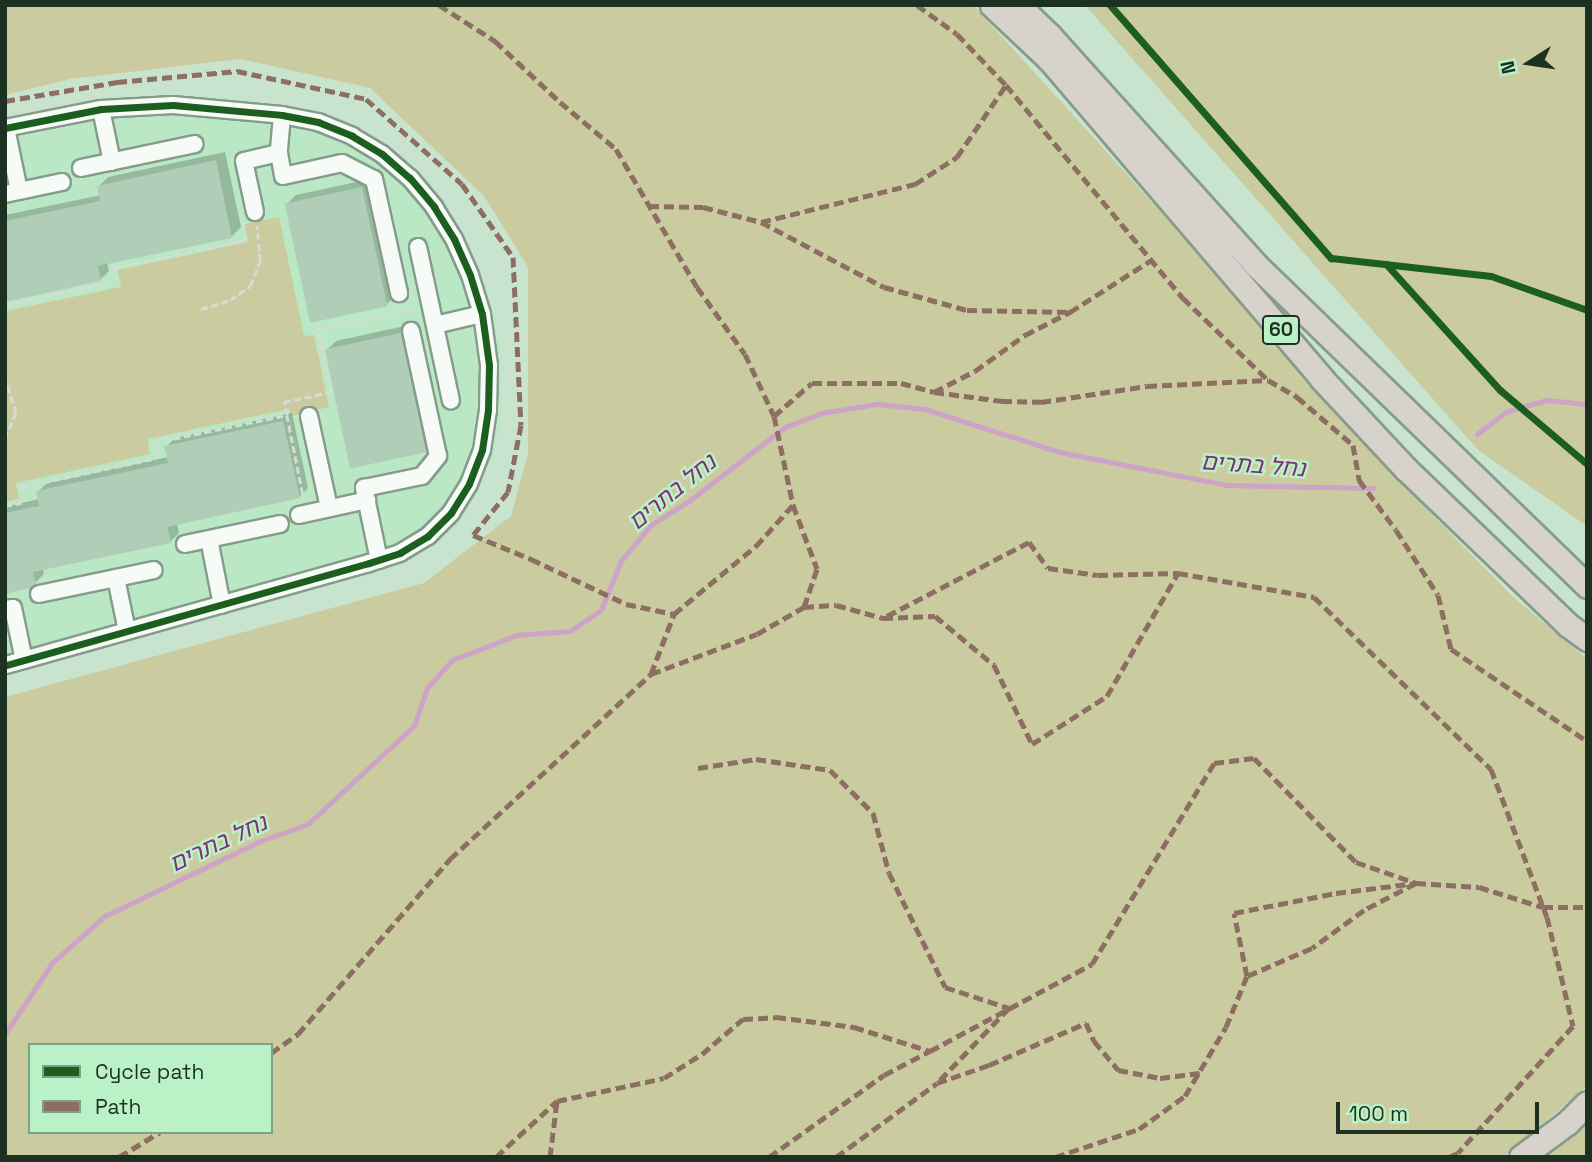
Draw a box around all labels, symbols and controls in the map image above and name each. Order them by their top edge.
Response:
north arrow [1494,28,1564,98]
text: N [1494,59,1522,76]
road number: 60 [1262,314,1300,346]
water label: נחל בתרים [623,448,721,536]
water label: נחל בתרים [1200,448,1306,482]
water label: נחל בתרים [165,808,271,878]
legend [28,1043,273,1134]
text: Cycle path [95,1058,204,1085]
scale bar [1340,1088,1543,1132]
text: Path [95,1093,141,1120]
text: 100 m [1349,1100,1408,1127]

